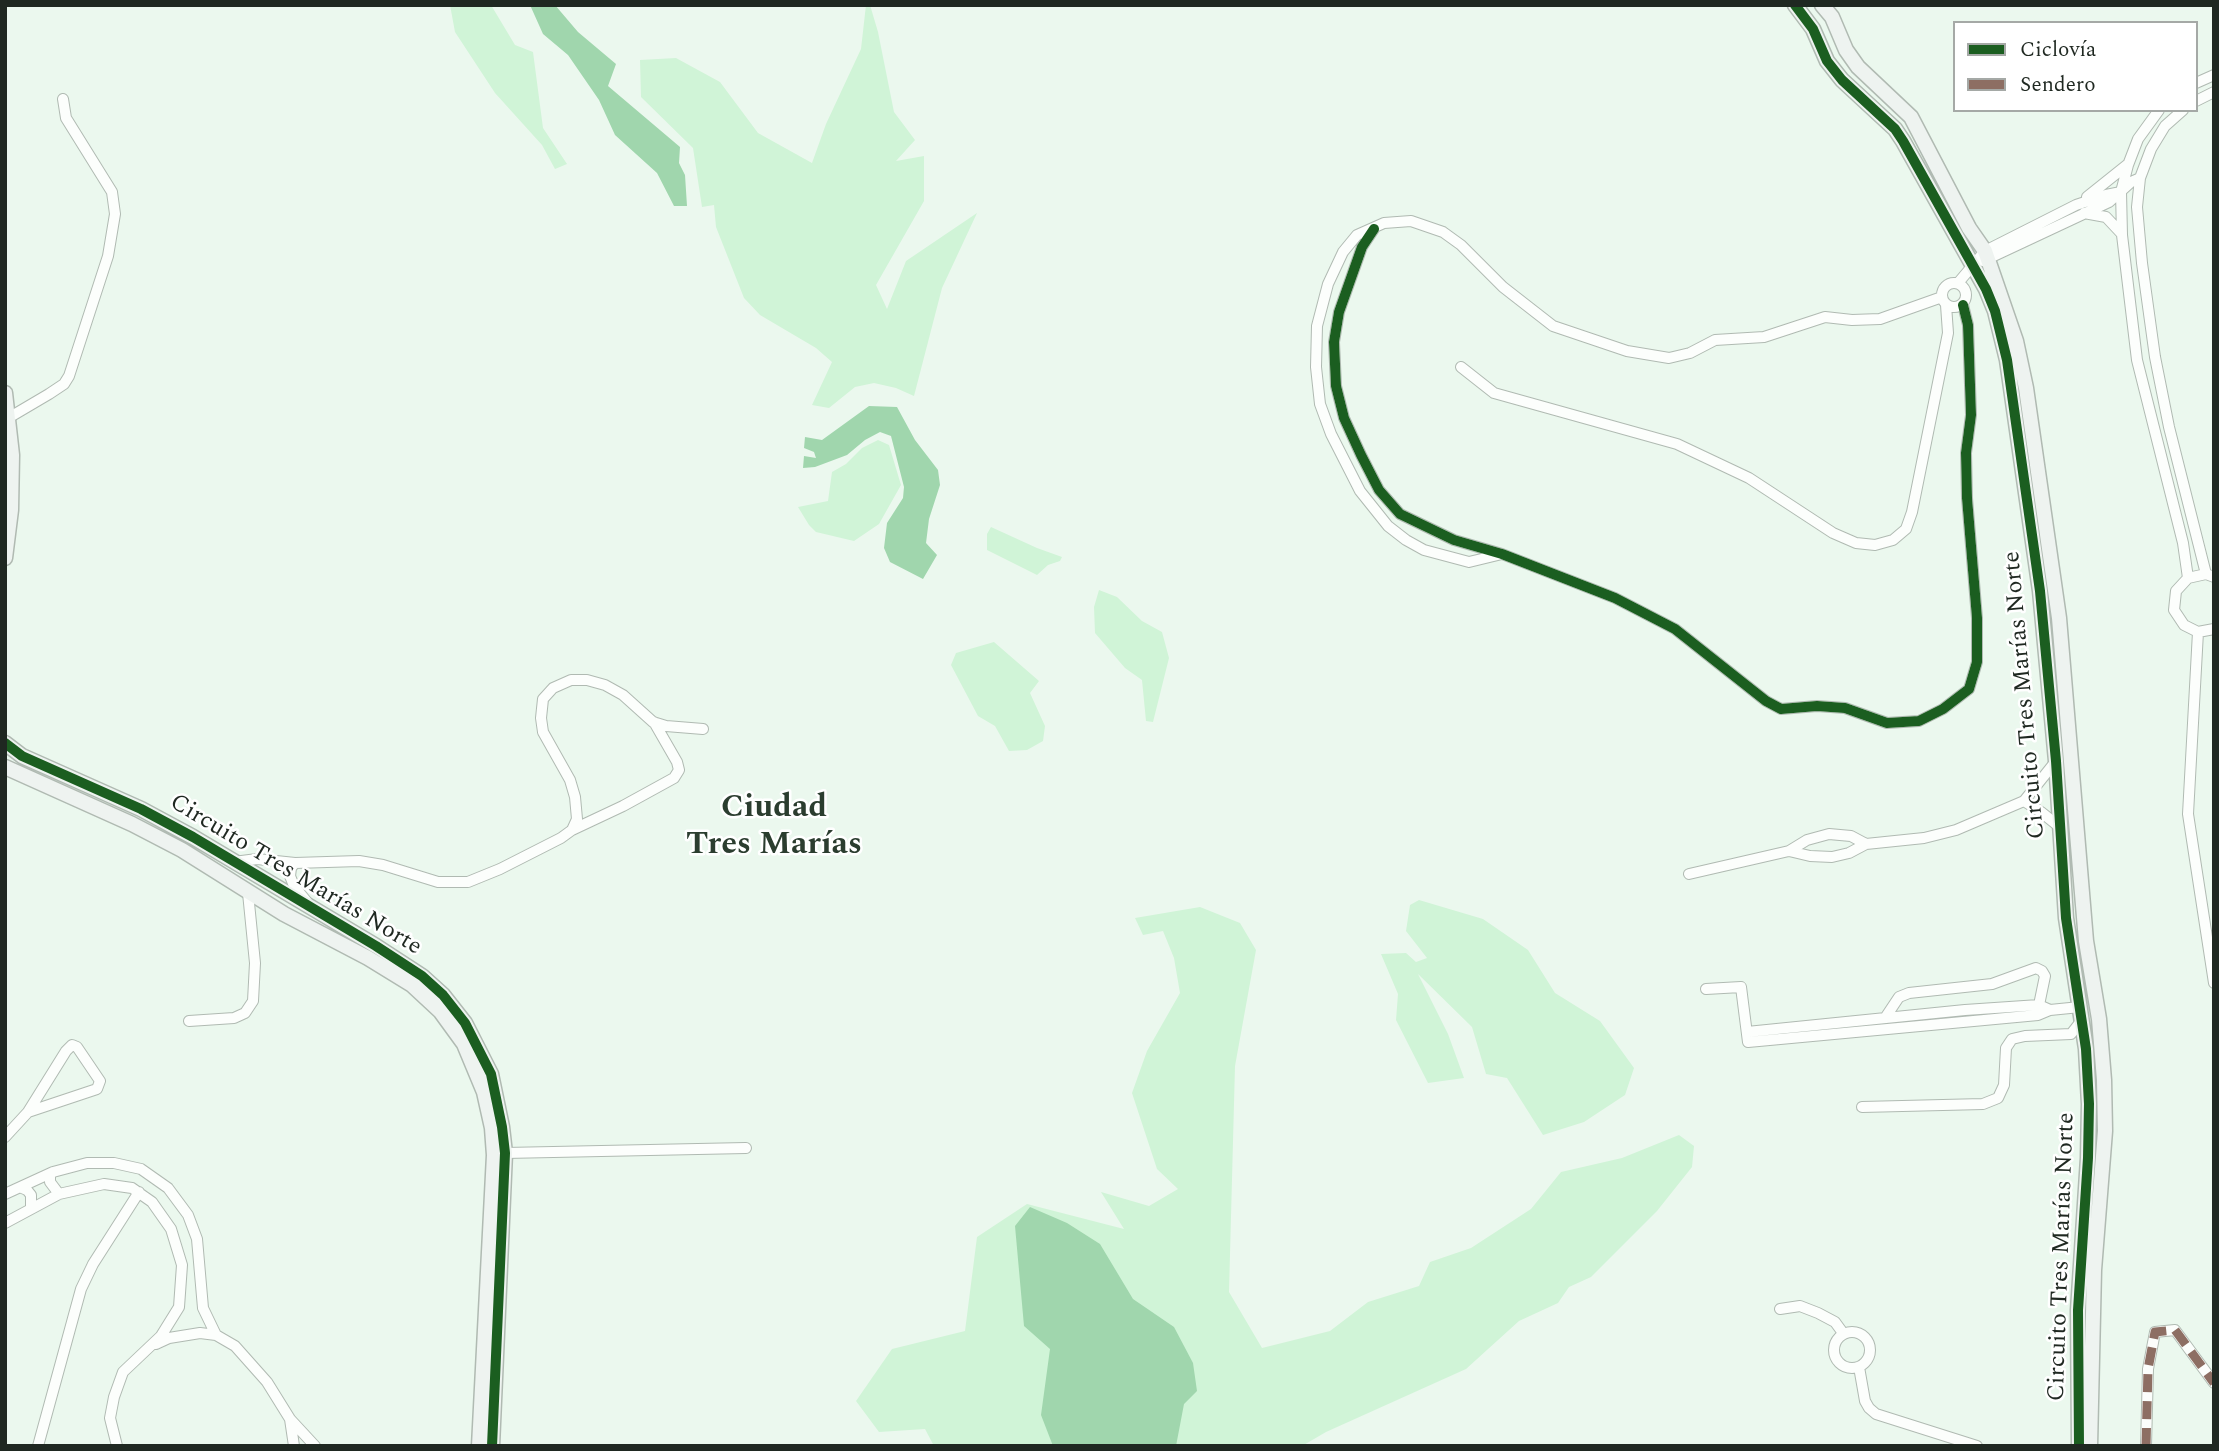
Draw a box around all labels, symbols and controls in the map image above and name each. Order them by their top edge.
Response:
legend [1953,21,2198,112]
text: Ciclovía [2020,34,2096,66]
text: Sendero [2020,69,2096,101]
street label: Circuito Tres Marías Norte [1999,550,2053,840]
street label: Circuito Tres Marías Norte [164,789,426,963]
district label: Ciudad Tres Marías [686,791,862,866]
street label: Circuito Tres Marías Norte [2044,1112,2082,1402]

